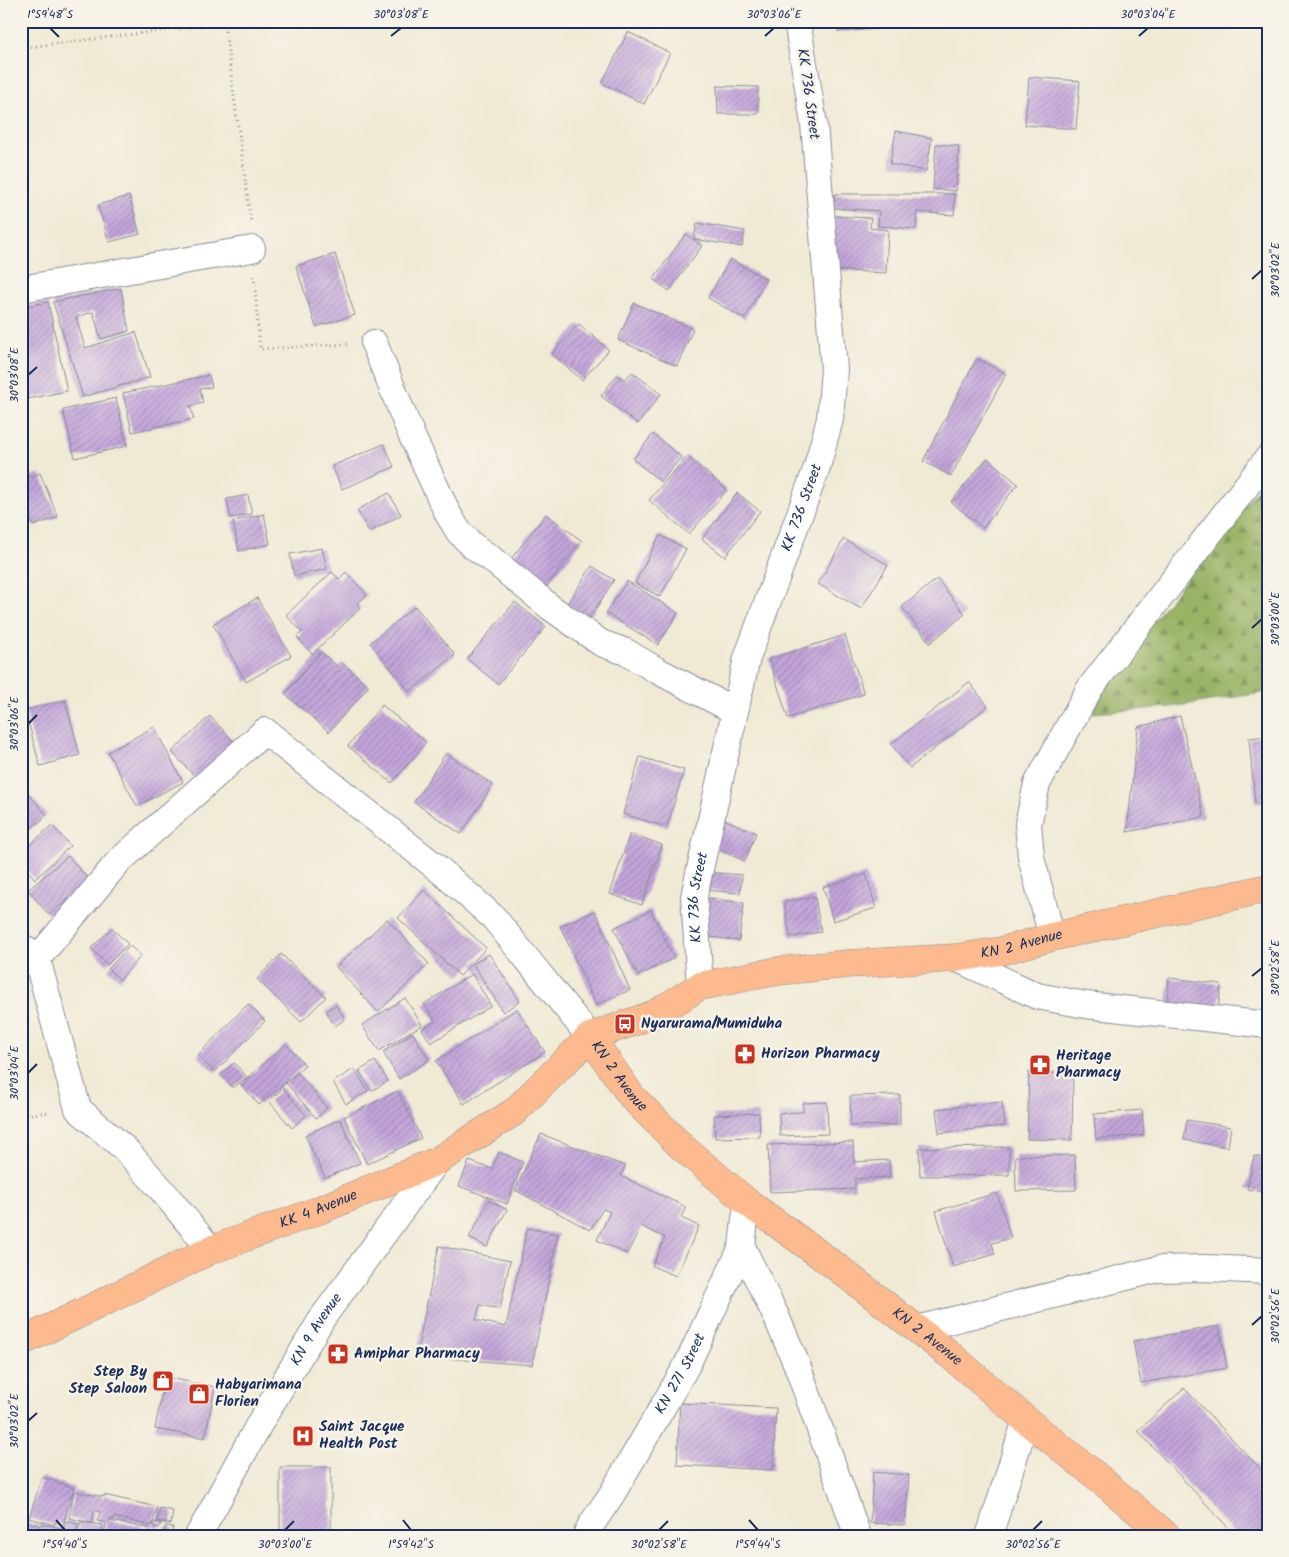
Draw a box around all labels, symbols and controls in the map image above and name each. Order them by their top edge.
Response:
text: 1°59'48"S [27,5,74,24]
text: 30°03'08"E [373,5,430,24]
text: 30°03'06"E [746,5,803,24]
text: 30°03'04"E [1120,5,1177,24]
street label: KK 736 Street [790,47,826,141]
text: 30°03'02"E [1266,241,1285,298]
text: 30°03'08"E [5,346,24,403]
street label: KK 736 Street [775,460,829,555]
text: 30°03'00"E [1266,591,1285,646]
text: 30°03'06"E [5,695,24,752]
street label: KK 736 Street [682,850,715,944]
street label: KN 2 Avenue [979,923,1065,966]
text: 30°02'58"E [1266,939,1285,996]
bus stop icon: Nyarurama/Mumiduha [613,1012,637,1036]
place label: Nyarurama/Mumiduha [641,1012,783,1036]
street label: KN 2 Avenue [584,1036,653,1118]
pharmacy icon: Horizon Pharmacy [733,1042,757,1066]
place label: Horizon Pharmacy [761,1042,880,1066]
text: 30°03'04"E [5,1044,24,1101]
place label: Heritage Pharmacy [1056,1044,1121,1085]
pharmacy icon: Heritage Pharmacy [1028,1053,1052,1077]
street label: KK 4 Avenue [276,1183,362,1236]
text: 30°02'56"E [1266,1287,1285,1344]
street label: KN 9 Avenue [284,1288,349,1371]
street label: KN 2 Avenue [886,1302,968,1372]
street label: KN 271 Street [649,1329,712,1419]
pharmacy icon: Amiphar Pharmacy [326,1342,350,1366]
place label: Amiphar Pharmacy [354,1342,480,1366]
place label: Step By Step Saloon [69,1360,147,1401]
shop icon: Step By Step Saloon [151,1369,175,1393]
place label: Habyarimana Florien [215,1373,302,1414]
shop icon: Habyarimana Florien [187,1382,211,1406]
text: 30°03'02"E [5,1392,24,1449]
place label: Saint Jacque Health Post [319,1415,405,1456]
hospital icon: Saint Jacque Health Post [291,1424,315,1448]
text: 1°59'40"S [43,1535,88,1554]
text: 30°03'00"E [258,1535,313,1554]
text: 1°59'42"S [388,1535,435,1554]
text: 30°02'58"E [631,1535,688,1554]
text: 1°59'44"S [735,1535,781,1554]
text: 30°02'56"E [1005,1535,1062,1554]

